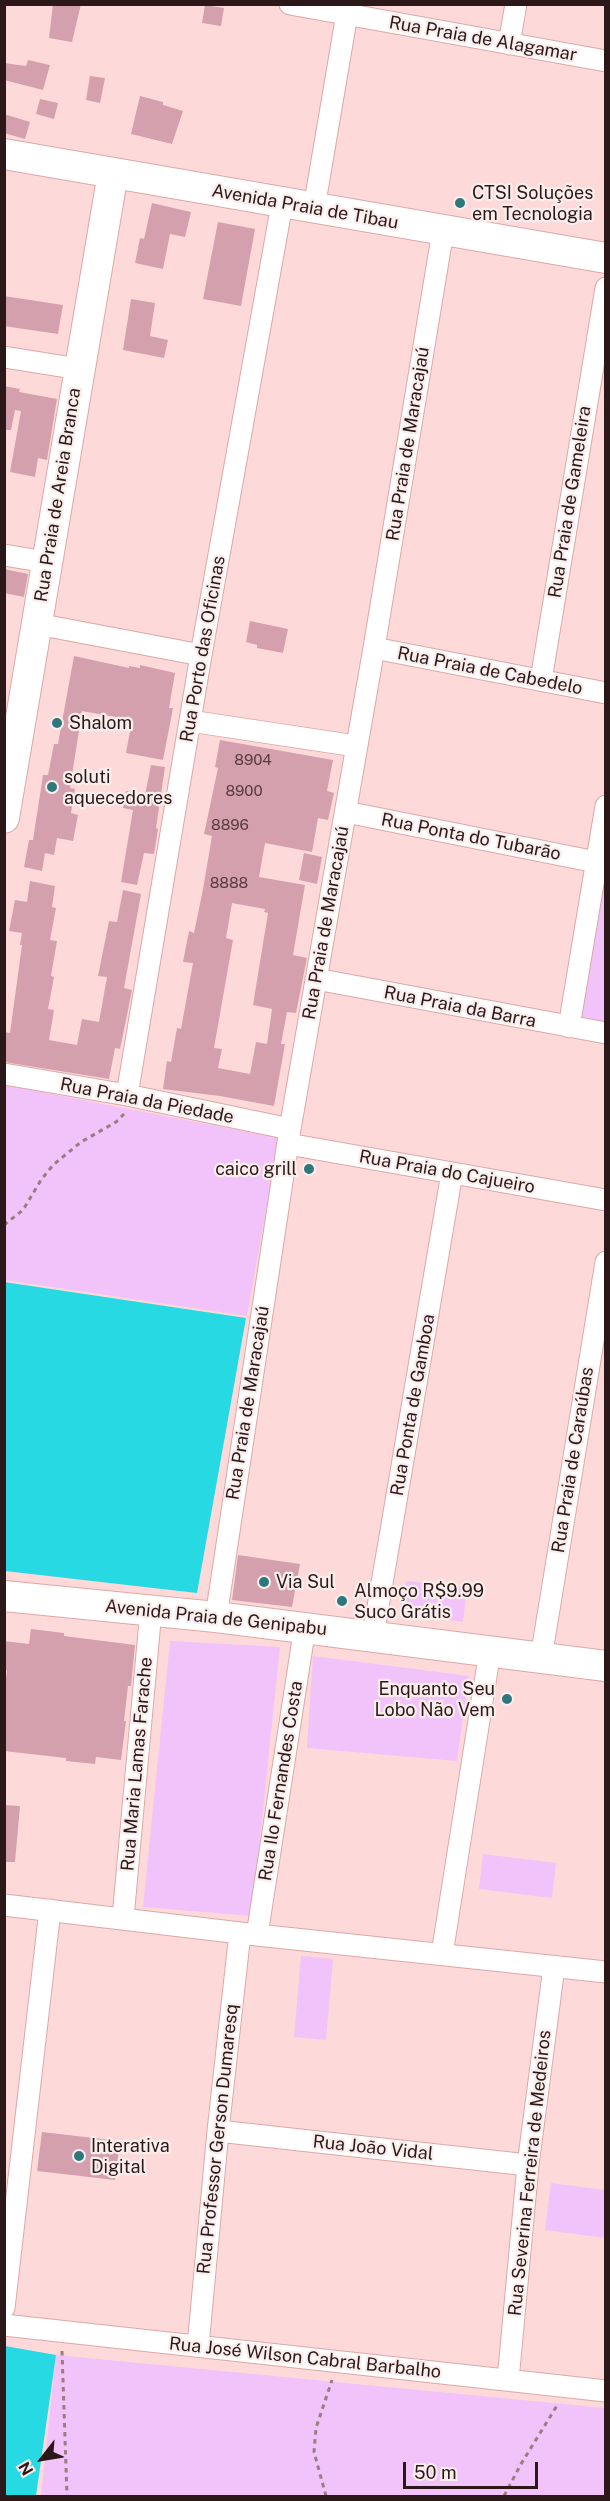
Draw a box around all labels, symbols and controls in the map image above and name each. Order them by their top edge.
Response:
street label: Rua Praia de Alagamar [387,12,579,66]
street label: Avenida Praia de Tibau [210,180,400,234]
place label: CTSI Soluções em Tecnologia [472,182,593,224]
marker: CTSI Soluções em Tecnologia [453,196,467,210]
street label: Rua Praia de Maracajaú [382,345,434,543]
street label: Rua Praia de Areia Branca [30,386,86,604]
street label: Rua Praia de Gameleira [544,404,596,600]
street label: Rua Porto das Oficinas [176,554,230,744]
street label: Rua Praia de Cabedelo [396,642,584,700]
place label: Shalom [69,712,132,734]
marker: Shalom [50,716,64,730]
house number: 8904 [234,751,272,769]
place label: soluti aquecedores [64,766,172,808]
marker: soluti aquecedores [45,780,59,794]
house number: 8900 [225,782,263,800]
street label: Rua Ponta do Tubarão [379,809,563,865]
house number: 8896 [211,816,249,834]
street label: Rua Praia de Maracajaú [298,824,354,1022]
house number: 8888 [210,874,248,892]
street label: Rua Praia da Barra [382,982,538,1032]
street label: Rua Praia da Piedade [58,1074,236,1128]
street label: Rua Praia do Cajueiro [357,1146,537,1198]
place label: caico grill [215,1158,297,1180]
marker: caico grill [302,1162,316,1176]
street label: Rua Praia de Maracajaú [222,1304,274,1502]
street label: Rua Ponta de Gamboa [386,1312,440,1498]
street label: Rua Praia de Caraúbas [548,1365,598,1555]
place label: Via Sul [276,1571,335,1593]
marker: Via Sul [257,1575,271,1589]
place label: Almoço R$9.99 Suco Grátis [354,1580,484,1622]
marker: Almoço R$9.99 Suco Grátis [335,1594,349,1608]
street label: Avenida Praia de Genipabu [104,1596,328,1640]
street label: Rua Maria Lamas Farache [117,1656,157,1872]
place label: Enquanto Seu Lobo Não Vem [374,1678,495,1720]
street label: Rua Ilo Fernandes Costa [254,1679,308,1883]
marker: Enquanto Seu Lobo Não Vem [500,1692,514,1706]
street label: Rua Professor Gerson Dumaresq [193,2003,243,2275]
street label: Rua Severina Ferreira de Medeiros [504,2029,556,2317]
street label: Rua João Vidal [312,2131,434,2165]
place label: Interativa Digital [91,2135,170,2178]
marker: Interativa Digital [72,2149,86,2163]
street label: Rua José Wilson Cabral Barbalho [168,2333,442,2383]
north arrow [12,2429,72,2489]
scale bar [406,2450,541,2488]
text: N [15,2458,38,2479]
text: 50 m [414,2462,457,2483]

